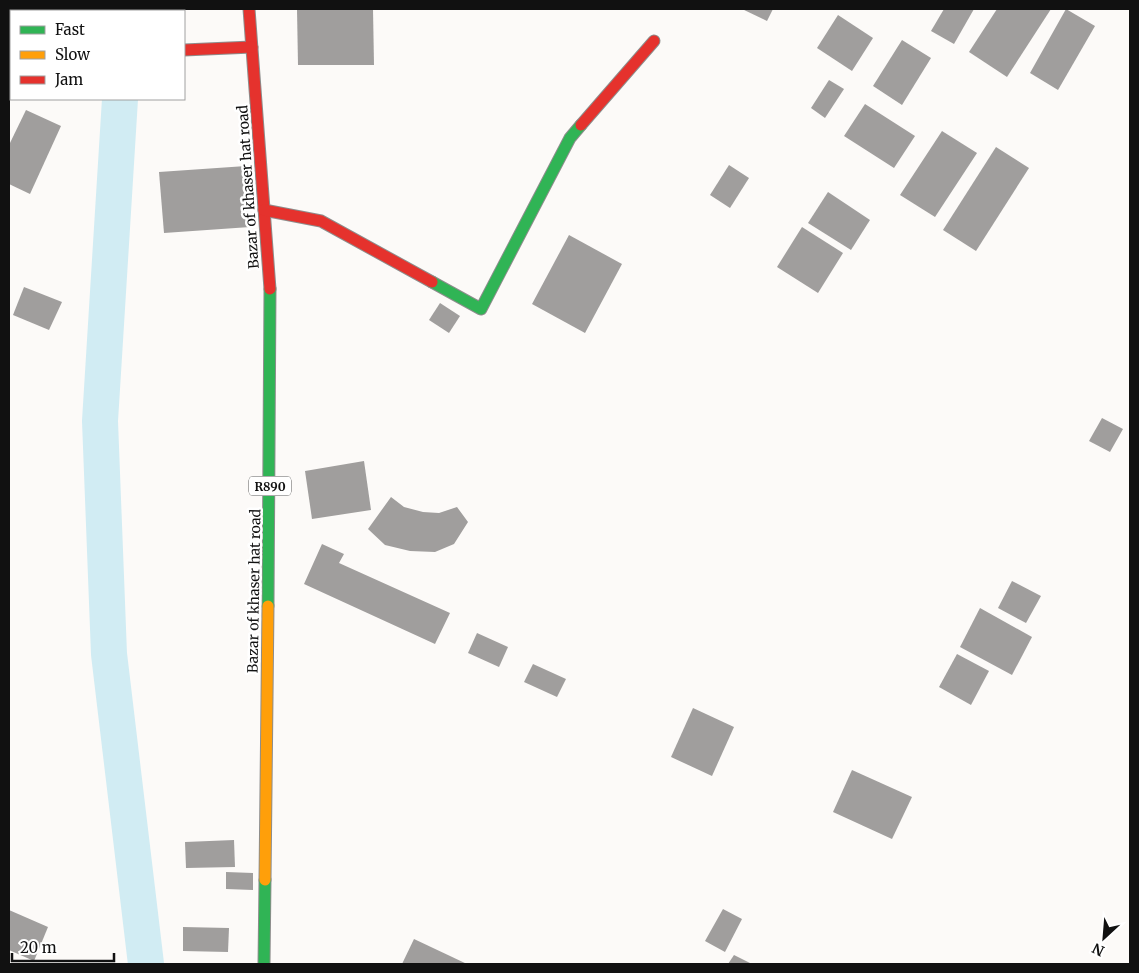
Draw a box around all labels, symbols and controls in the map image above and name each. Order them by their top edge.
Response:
legend [10,10,185,100]
text: Fast [55,20,85,39]
text: Slow [55,45,90,64]
text: Jam [54,70,83,89]
street label: Bazar of khaser hat road [233,104,263,270]
road number: R890 [249,476,291,496]
street label: Bazar of khaser hat road [244,508,264,673]
north arrow [1079,913,1129,963]
scale bar [12,930,115,962]
text: 20 m [20,938,57,957]
text: N [1089,939,1107,960]

